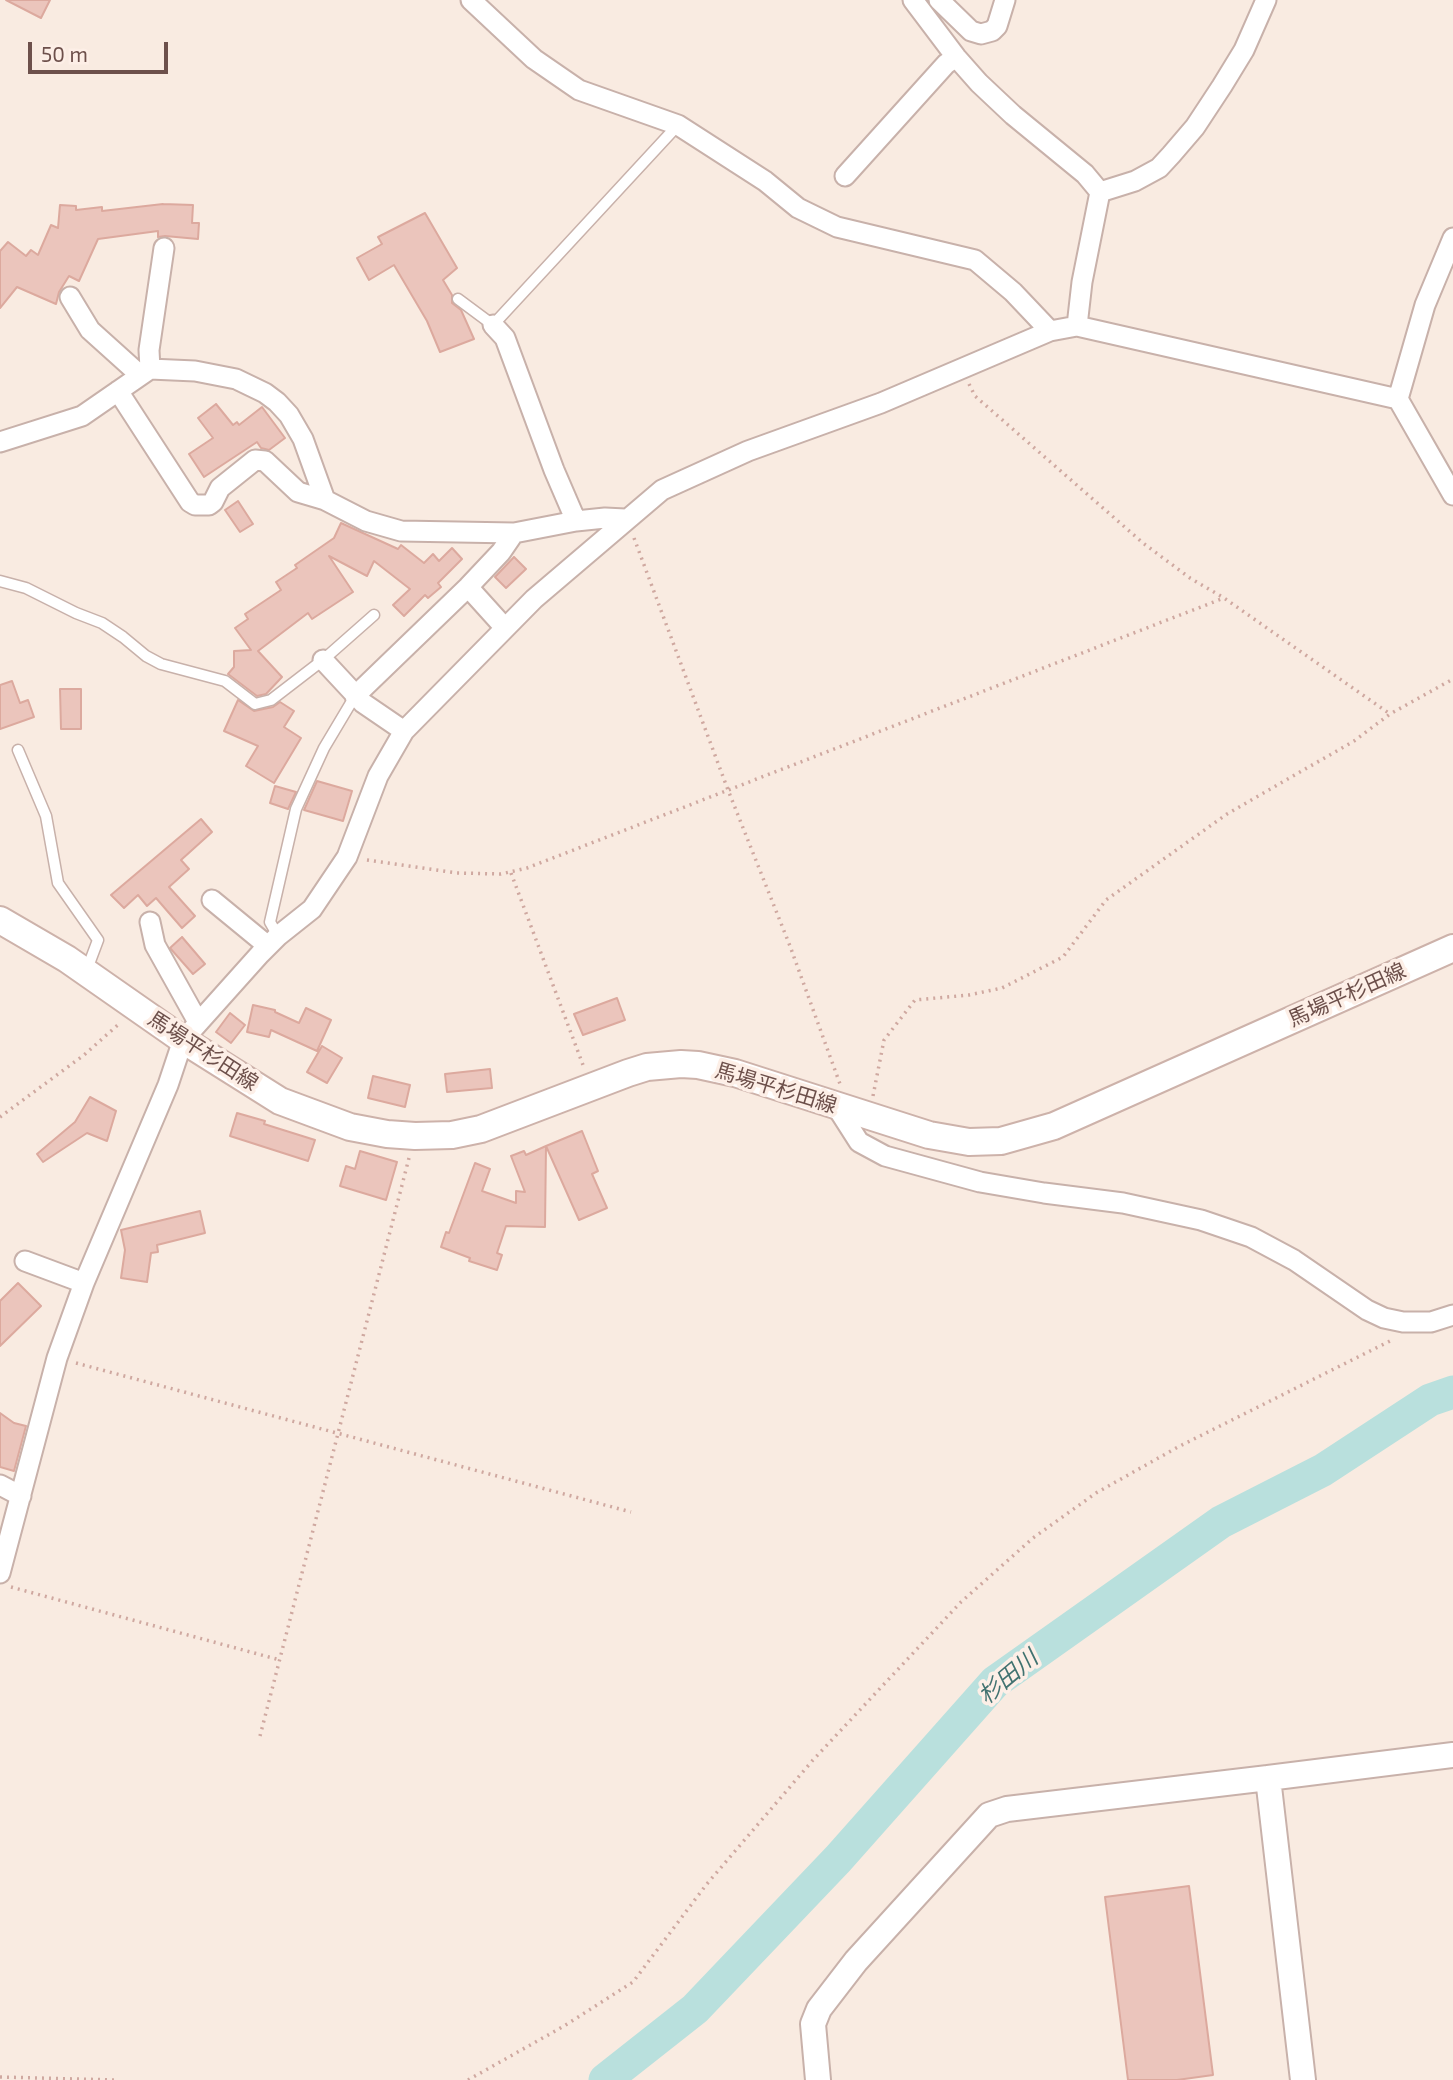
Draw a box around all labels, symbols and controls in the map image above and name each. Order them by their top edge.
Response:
scale bar [32,28,172,72]
text: 50 m [41,41,88,66]
street label: 馬場平杉田線 [1284,958,1410,1032]
street label: 馬場平杉田線 [143,1006,263,1096]
street label: 馬場平杉田線 [712,1058,840,1118]
water label: 杉田川 [973,1644,1043,1710]

